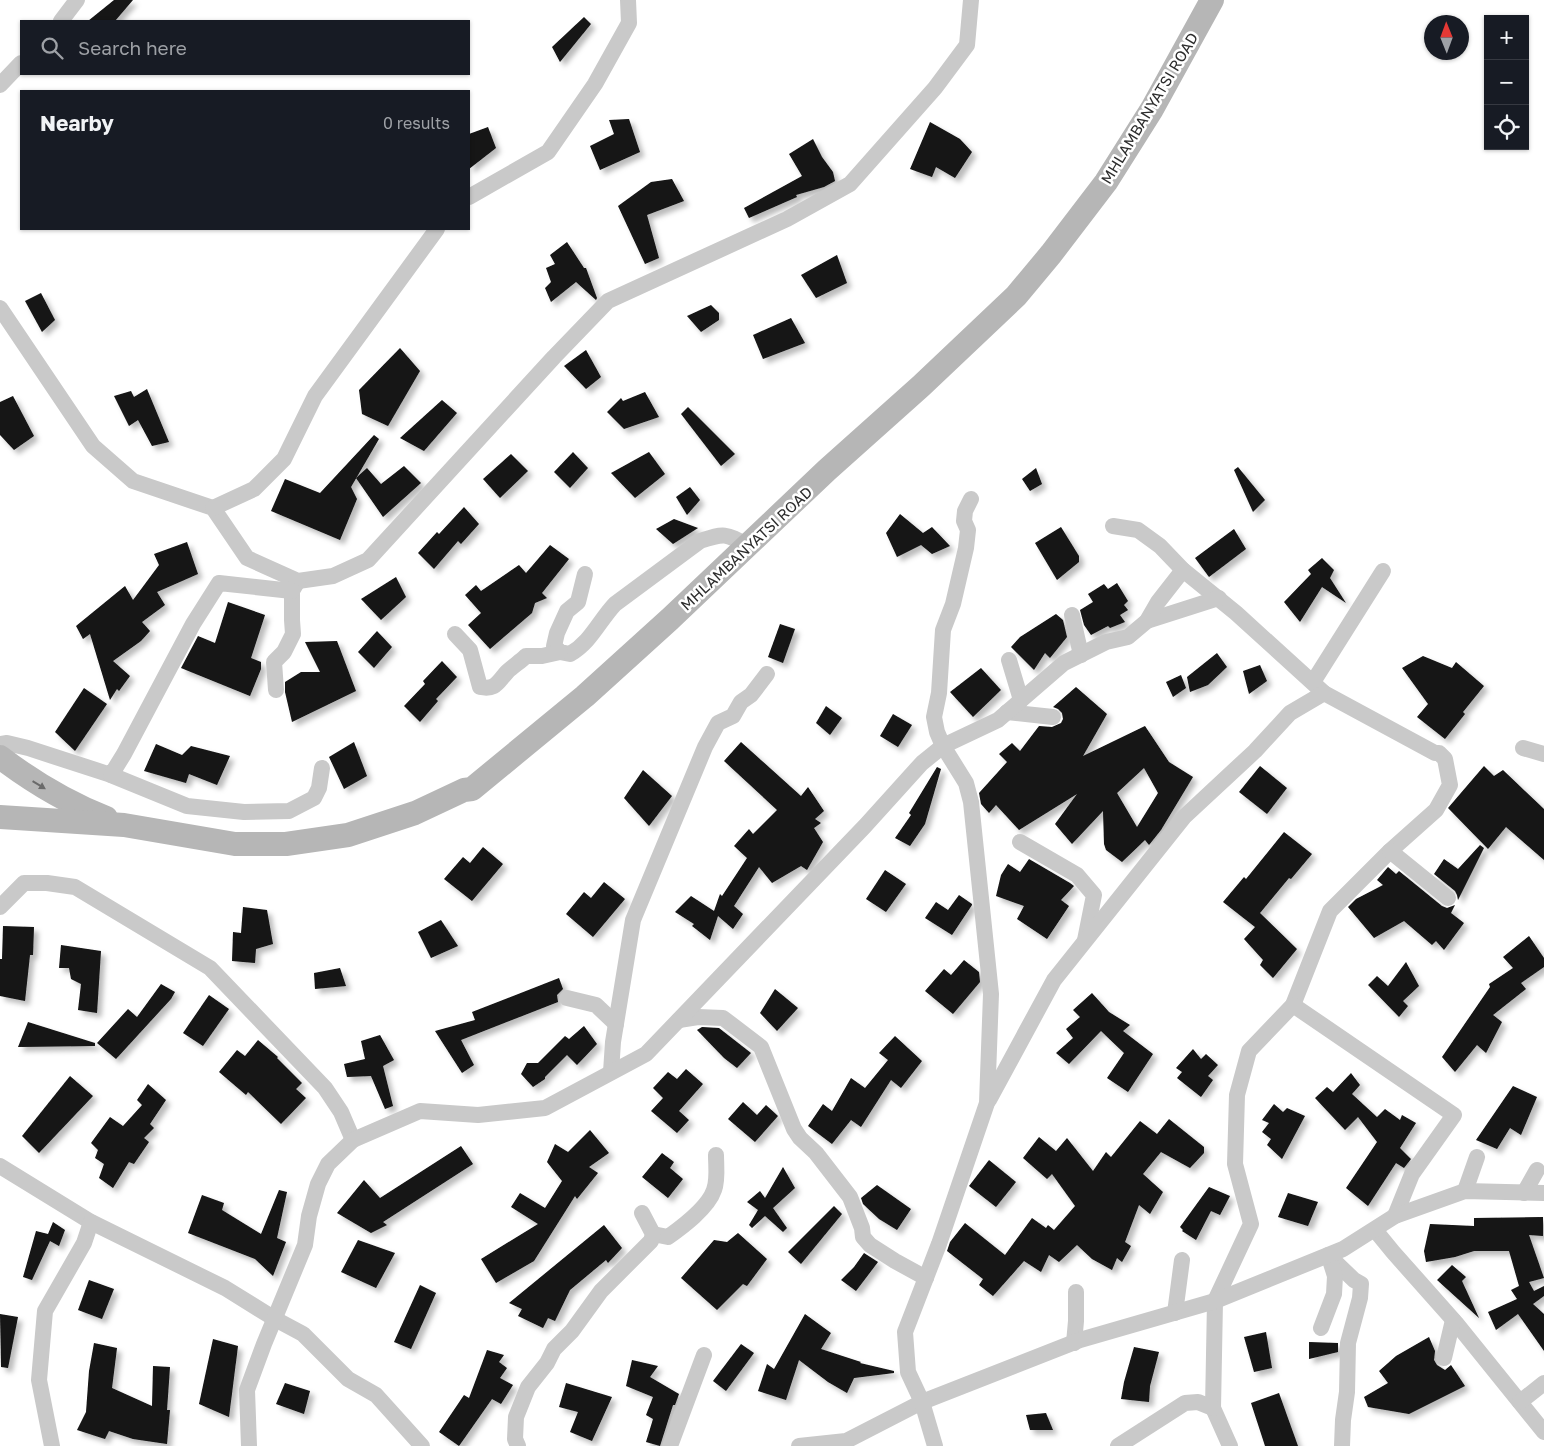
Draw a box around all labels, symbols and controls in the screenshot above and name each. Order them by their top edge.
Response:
north arrow [1424,15,1469,60]
map controls [1484,15,1529,150]
button: + [1484,15,1529,60]
search box [20,20,470,75]
street label: MHLAMBANYATSI ROAD [1097,29,1201,187]
icon: search [38,34,66,62]
text: Search here [78,36,187,59]
button: − [1484,60,1529,105]
button: locate [1484,105,1529,150]
text: Nearby [40,110,114,136]
text: 0 results [383,113,450,133]
street label: MHLAMBANYATSI ROAD [677,482,815,614]
one-way arrow [33,781,46,790]

